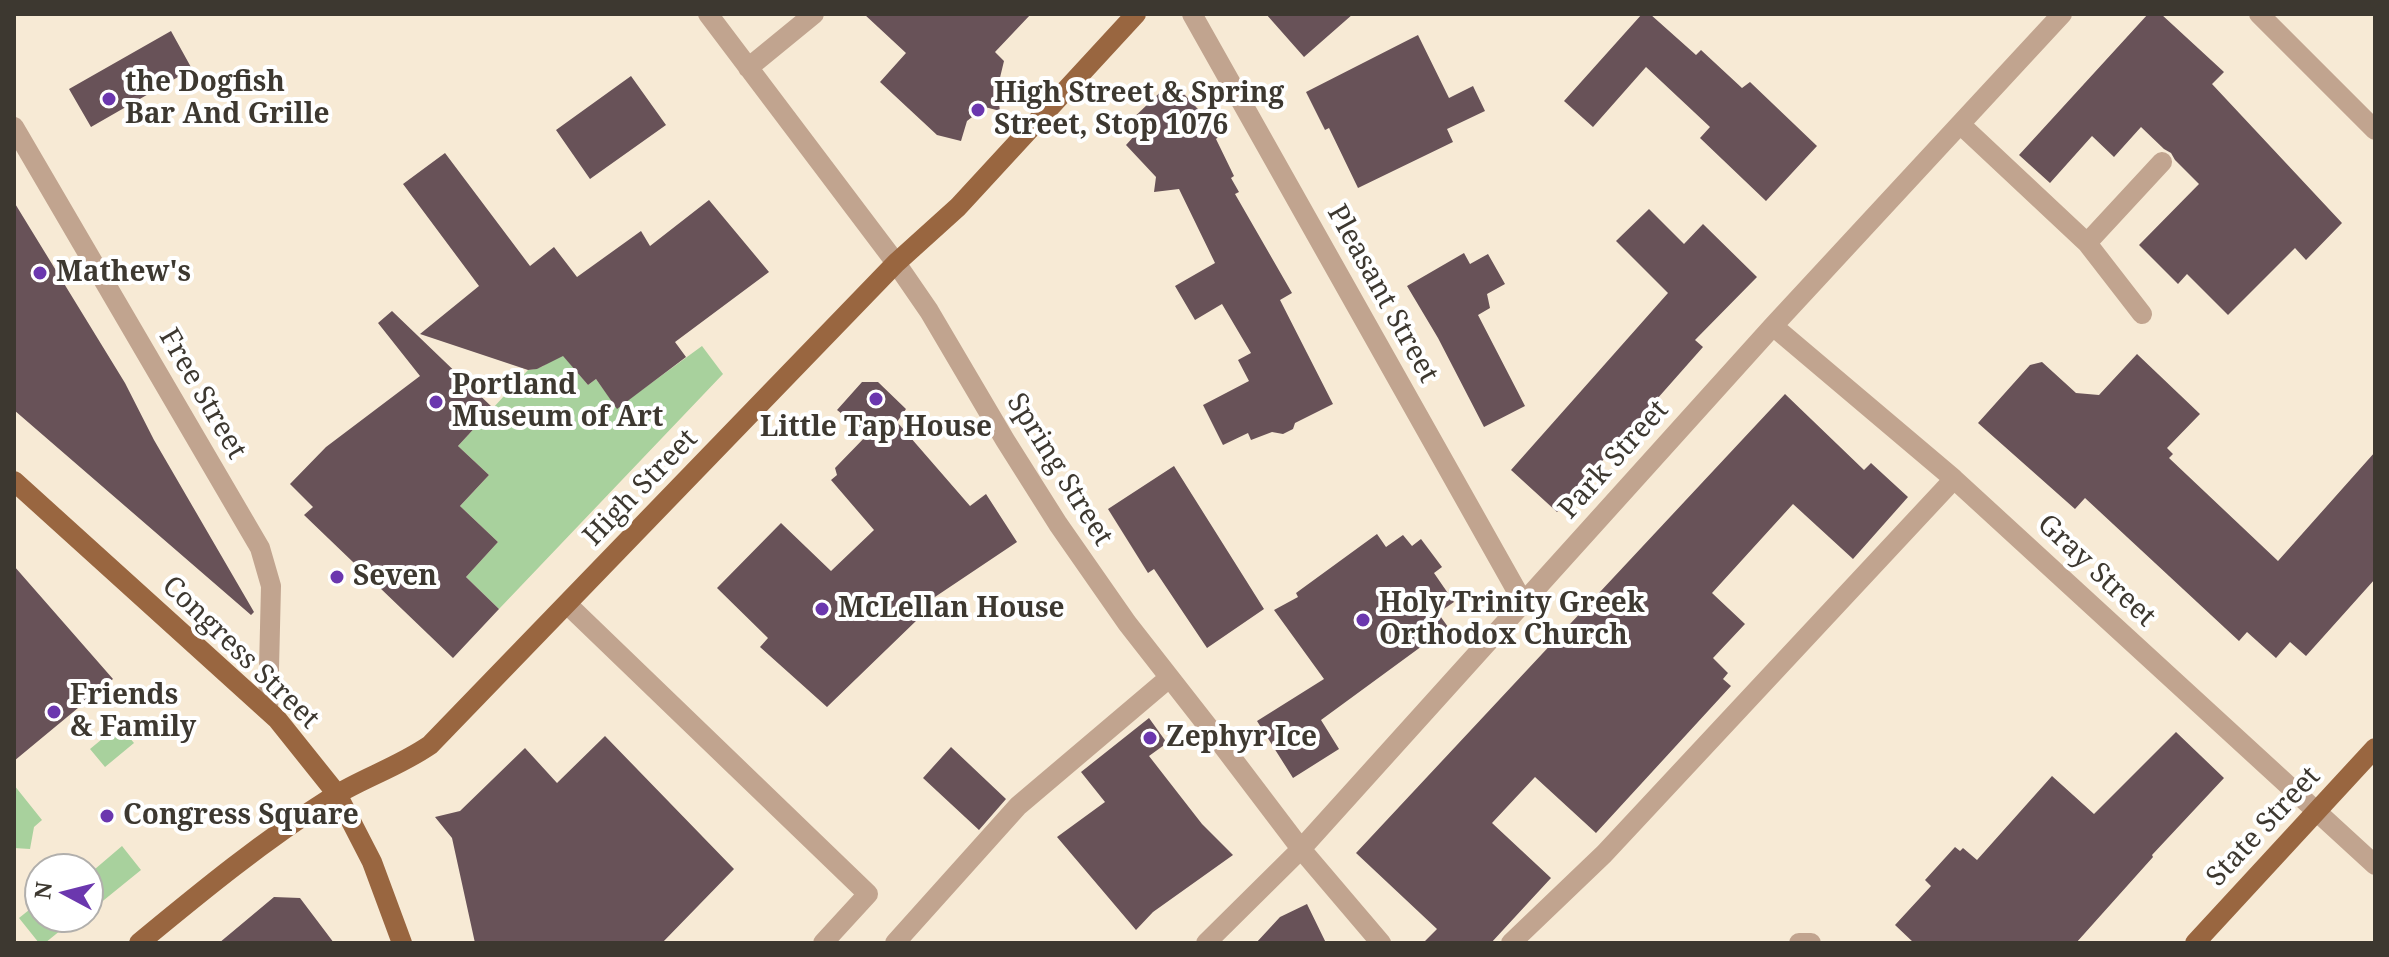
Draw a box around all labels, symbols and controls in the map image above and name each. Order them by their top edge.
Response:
place label: the Dogfish Bar And Grille [125,66,330,132]
place label: High Street & Spring Street, Stop 1076 [994,77,1284,143]
marker: the Dogfish Bar And Grille [100,90,118,108]
marker: High Street & Spring Street, Stop 1076 [969,101,987,119]
street label: Pleasant Street [1319,199,1445,389]
place label: Mathew's [56,256,191,290]
marker: Mathew's [31,264,49,282]
street label: Free Street [151,323,253,465]
place label: Portland Museum of Art [452,369,663,435]
street label: Spring Street [999,388,1119,552]
marker: Little Tap House [867,390,885,408]
marker: Portland Museum of Art [427,393,445,411]
street label: Park Street [1552,394,1676,526]
place label: Little Tap House [760,411,992,445]
street label: High Street [577,423,705,553]
street label: Gray Street [2030,508,2162,634]
place label: Seven [353,560,437,594]
marker: Seven [328,568,346,586]
street label: Congress Street [155,570,325,736]
place label: Holy Trinity Greek Orthodox Church [1379,587,1645,653]
place label: McLellan House [838,592,1064,626]
marker: McLellan House [813,600,831,618]
marker: Holy Trinity Greek Orthodox Church [1354,611,1372,629]
place label: Friends & Family [70,679,196,745]
marker: Friends & Family [45,703,63,721]
place label: Zephyr Ice [1166,721,1317,755]
marker: Zephyr Ice [1141,729,1159,747]
street label: State Street [2200,760,2328,894]
place label: Congress Square [123,799,359,833]
marker: Congress Square [98,807,116,825]
north arrow [24,853,104,933]
text: N [26,880,58,901]

